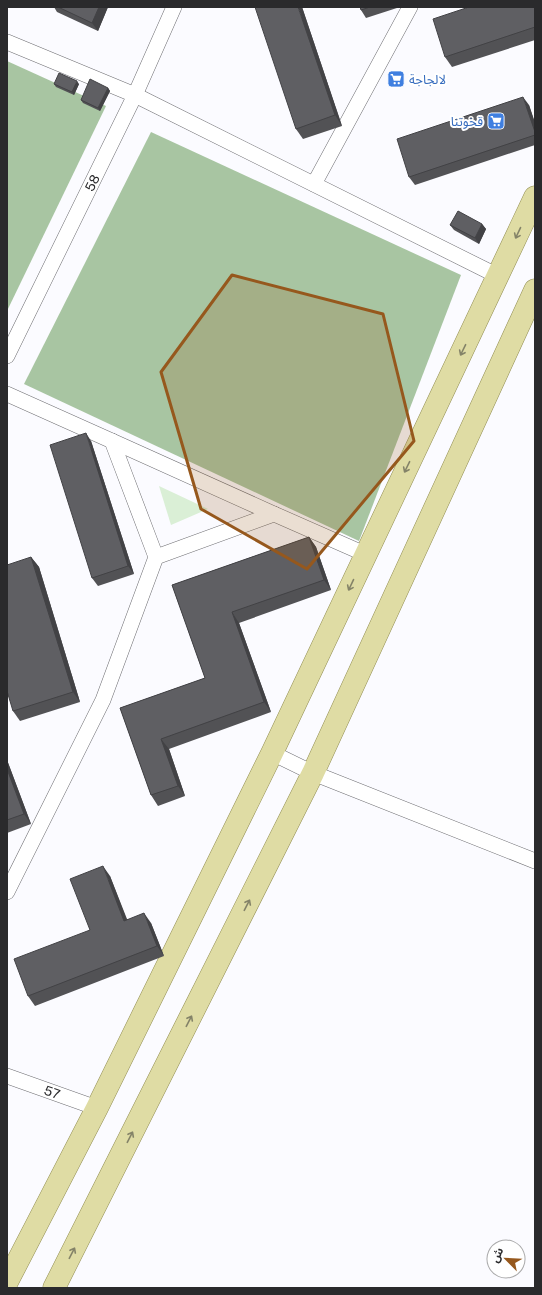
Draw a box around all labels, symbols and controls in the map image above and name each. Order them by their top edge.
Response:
supermarket icon: لالجاجة [386,69,406,89]
place label: لالجاجة [409,72,446,87]
supermarket icon: قخوتنا [486,111,506,131]
place label: قخوتنا [451,114,483,129]
street label: 58 [82,172,103,194]
one-way arrow [514,226,521,238]
one-way arrow [459,344,466,356]
one-way arrow [403,461,410,473]
one-way arrow [347,578,354,590]
one-way arrow [244,899,251,911]
one-way arrow [185,1015,193,1027]
street label: 57 [42,1083,62,1102]
one-way arrow [127,1131,134,1143]
north arrow [486,1239,526,1279]
text: ش [488,1246,506,1265]
one-way arrow [69,1247,76,1259]

